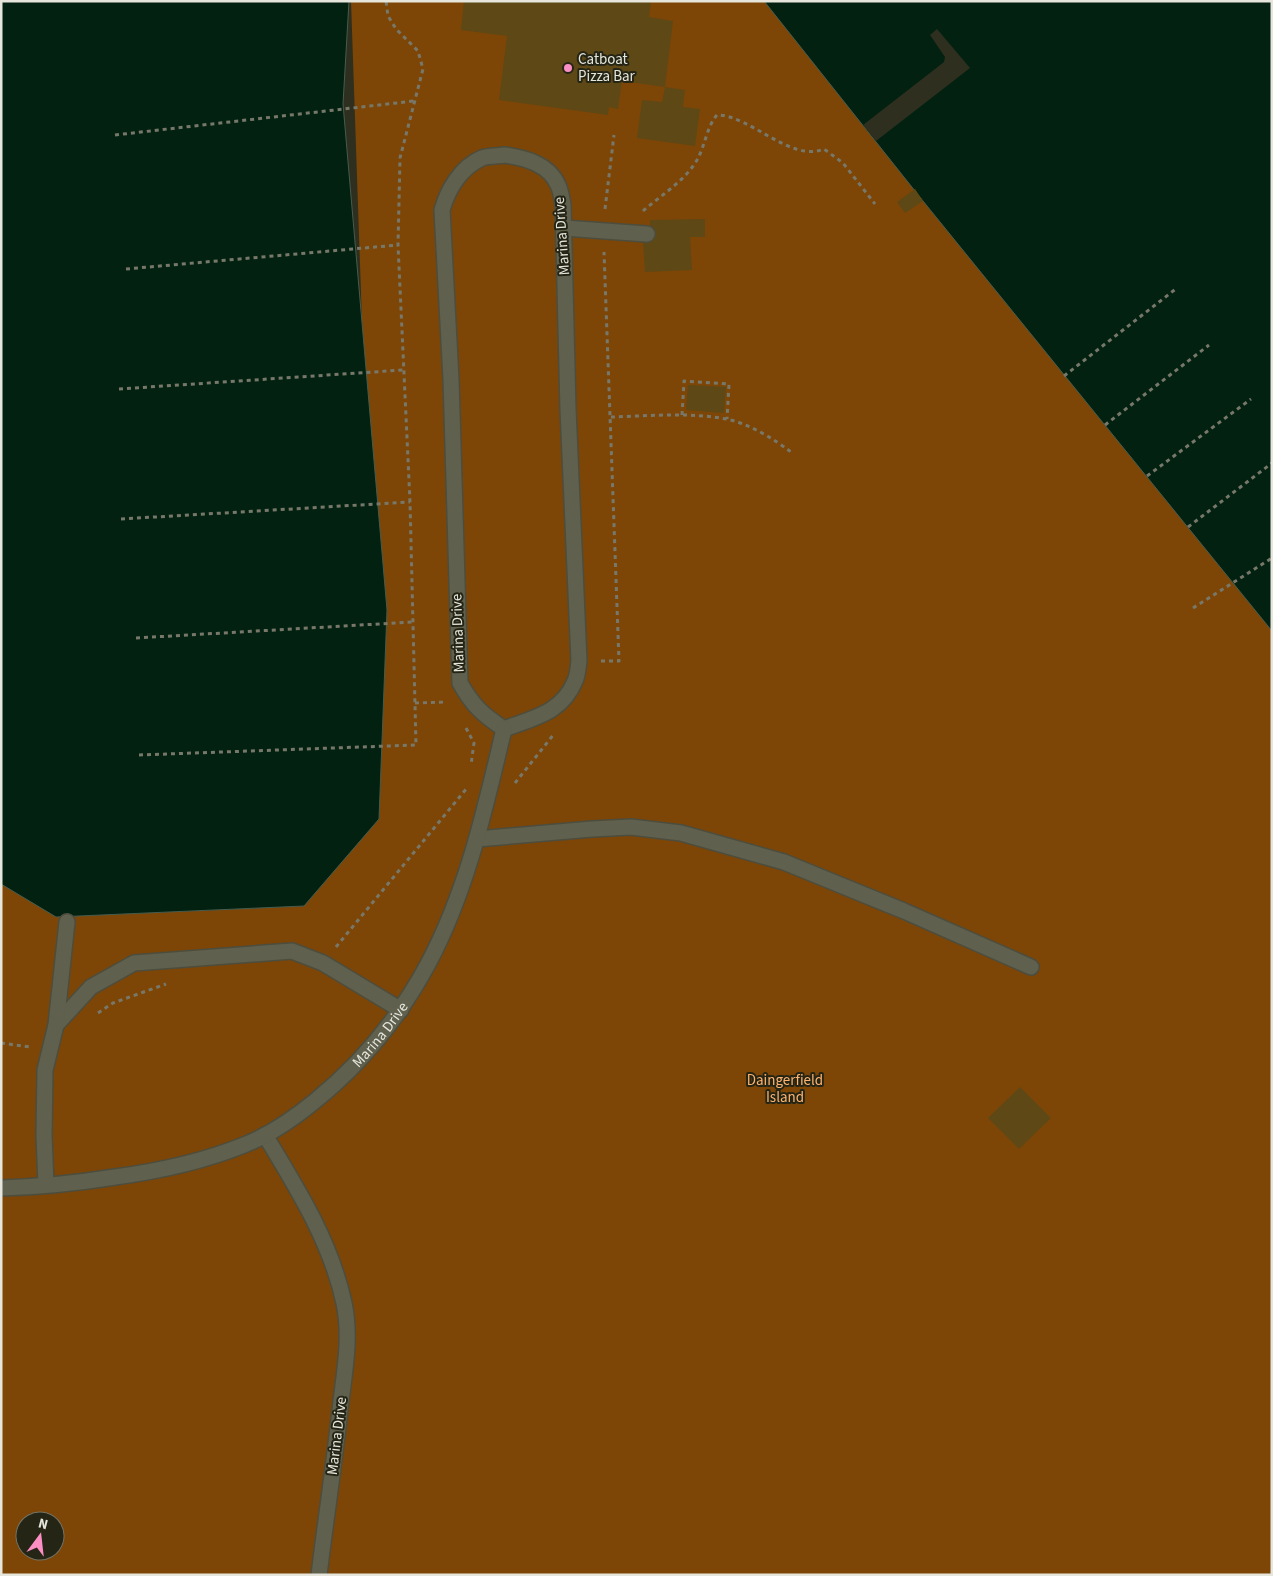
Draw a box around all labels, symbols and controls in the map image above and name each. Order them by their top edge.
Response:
place label: Catboat Pizza Bar [578,49,636,87]
marker: Catboat Pizza Bar [562,62,574,74]
street label: Marina Drive [549,196,575,276]
street label: Marina Drive [446,593,470,673]
street label: Marina Drive [347,998,413,1072]
park label: Daingerfield Island [747,1070,823,1108]
street label: Marina Drive [322,1396,352,1476]
north arrow [15,1511,65,1561]
text: N [36,1514,50,1535]

